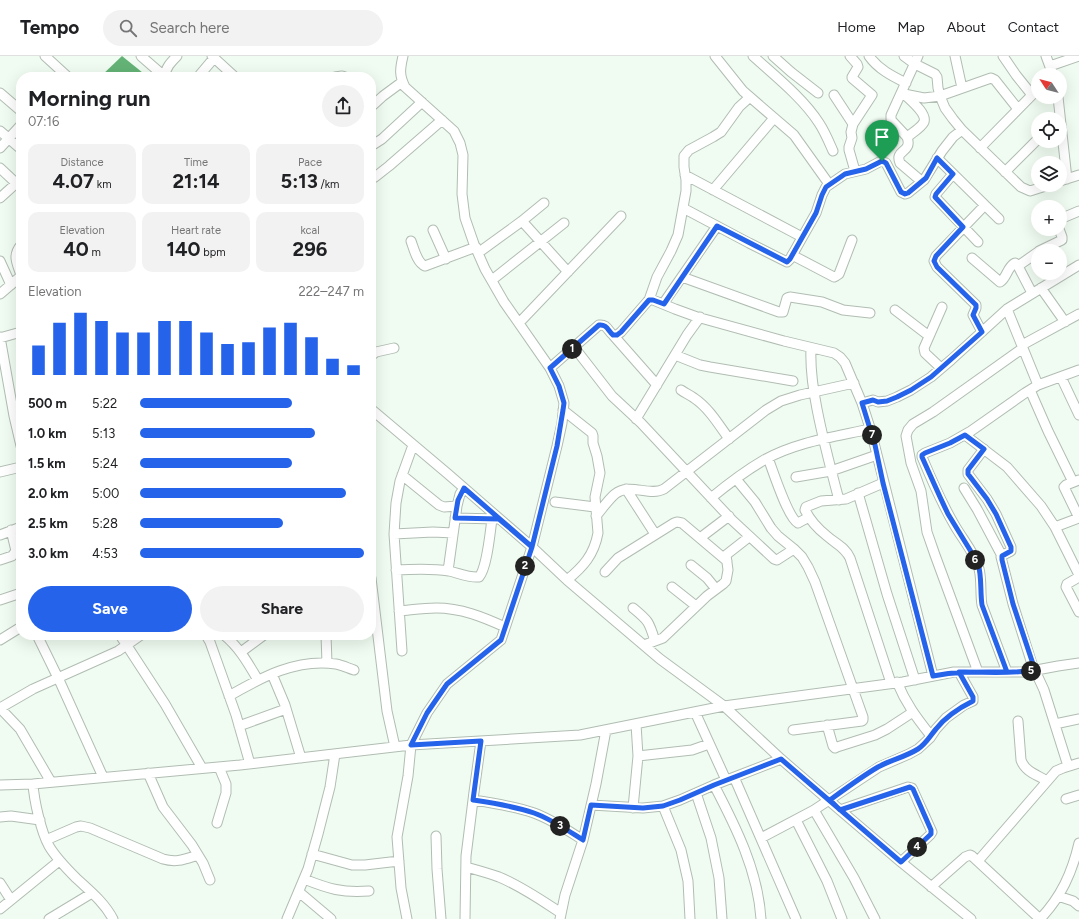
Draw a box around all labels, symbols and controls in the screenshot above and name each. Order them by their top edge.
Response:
search box [103,10,383,46]
text: Tempo [20,16,79,39]
icon: search [117,17,139,39]
text: Search here [149,19,230,37]
text: Home [837,19,876,36]
text: Map [898,19,925,36]
text: About [947,19,986,36]
text: Contact [1008,19,1059,36]
north arrow [1031,68,1067,104]
map controls [1031,68,1067,280]
text: Morning run [28,85,151,112]
button: share [322,85,364,127]
button: locate [1031,112,1067,148]
text: 07:16 [28,114,59,129]
pin [865,120,899,161]
icon: arrive [871,126,893,148]
text: Distance [60,156,104,169]
text: Time [184,156,208,169]
text: Pace [298,156,322,169]
button: layers [1031,156,1067,192]
text: 4.07 [52,169,94,193]
text: 21:14 [172,169,220,193]
text: 5:13 [281,169,318,193]
text: km [94,178,112,191]
text: /km [318,178,339,191]
button: + [1031,200,1067,236]
text: Elevation [59,224,105,237]
text: Heart rate [171,224,221,237]
text: kcal [300,224,320,237]
text: 40 [63,237,89,261]
text: 140 [166,237,201,261]
text: 296 [293,237,327,261]
button: − [1031,244,1067,280]
text: m [89,246,101,259]
text: bpm [201,246,226,259]
text: Elevation [28,284,81,299]
text: 222–247 m [298,284,364,299]
pin: 1 [562,339,582,359]
text: 1 [570,342,574,355]
text: 500 m [28,396,67,411]
text: 5:22 [92,396,117,411]
pin: 7 [862,425,882,445]
text: 1.0 km [28,426,67,441]
text: 5:13 [92,426,115,441]
text: 7 [869,428,875,441]
text: 1.5 km [28,456,66,471]
text: 5:24 [92,456,118,471]
text: 2.0 km [28,486,69,501]
text: 5:00 [92,486,119,501]
text: 2.5 km [28,516,68,531]
text: 5:28 [92,516,118,531]
text: 3.0 km [28,546,68,561]
text: 4:53 [92,546,118,561]
pin: 6 [965,550,985,570]
text: 6 [972,553,978,566]
pin: 2 [515,556,535,576]
text: 2 [522,559,528,572]
button: Save [28,586,192,632]
button: Share [200,586,364,632]
pin: 5 [1021,661,1041,681]
text: 5 [1028,664,1034,677]
pin: 3 [550,816,570,836]
text: 3 [557,819,563,832]
pin: 4 [907,837,927,857]
text: 4 [914,840,920,853]

